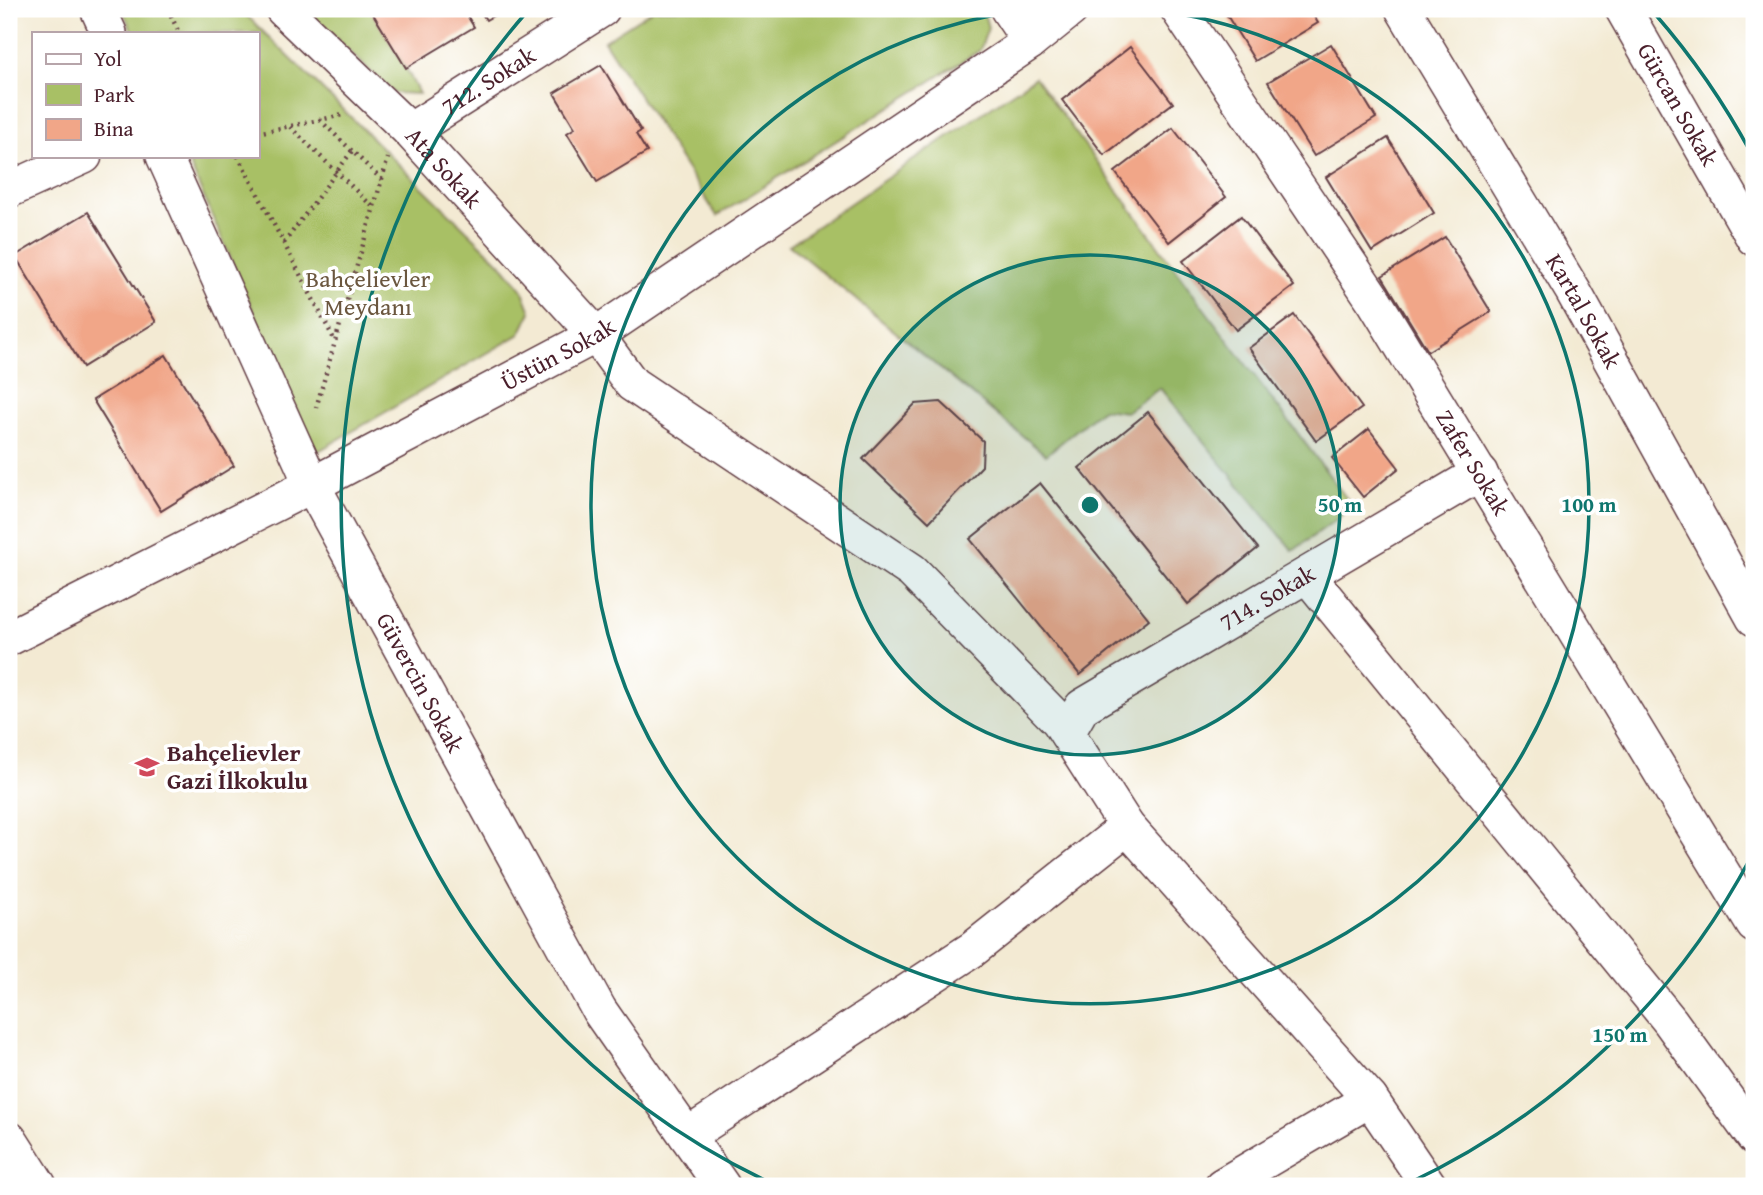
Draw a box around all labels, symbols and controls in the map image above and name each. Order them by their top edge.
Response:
legend [32,32,259,158]
street label: Gürcan Sokak [1629,36,1728,173]
street label: 712. Sokak [434,37,543,124]
text: Yol [94,43,122,74]
text: Park [94,79,135,110]
text: Bina [94,113,134,144]
street label: Ata Sokak [398,119,491,217]
street label: Kartal Sokak [1537,247,1631,375]
park label: Bahçelievler Meydanı [306,261,431,324]
street label: Üstün Sokak [495,308,623,399]
street label: Zafer Sokak [1428,403,1519,522]
text: 50 m [1318,489,1362,520]
text: 100 m [1561,489,1617,520]
centre of rings [1078,493,1102,517]
street label: 714. Sokak [1213,555,1322,639]
street label: Güvercin Sokak [368,606,473,760]
place label: Bahçelievler Gazi İlkokulu [167,735,308,798]
school or university icon: Bahçelievler Gazi İlkokulu [133,753,161,781]
text: 150 m [1592,1019,1648,1050]

